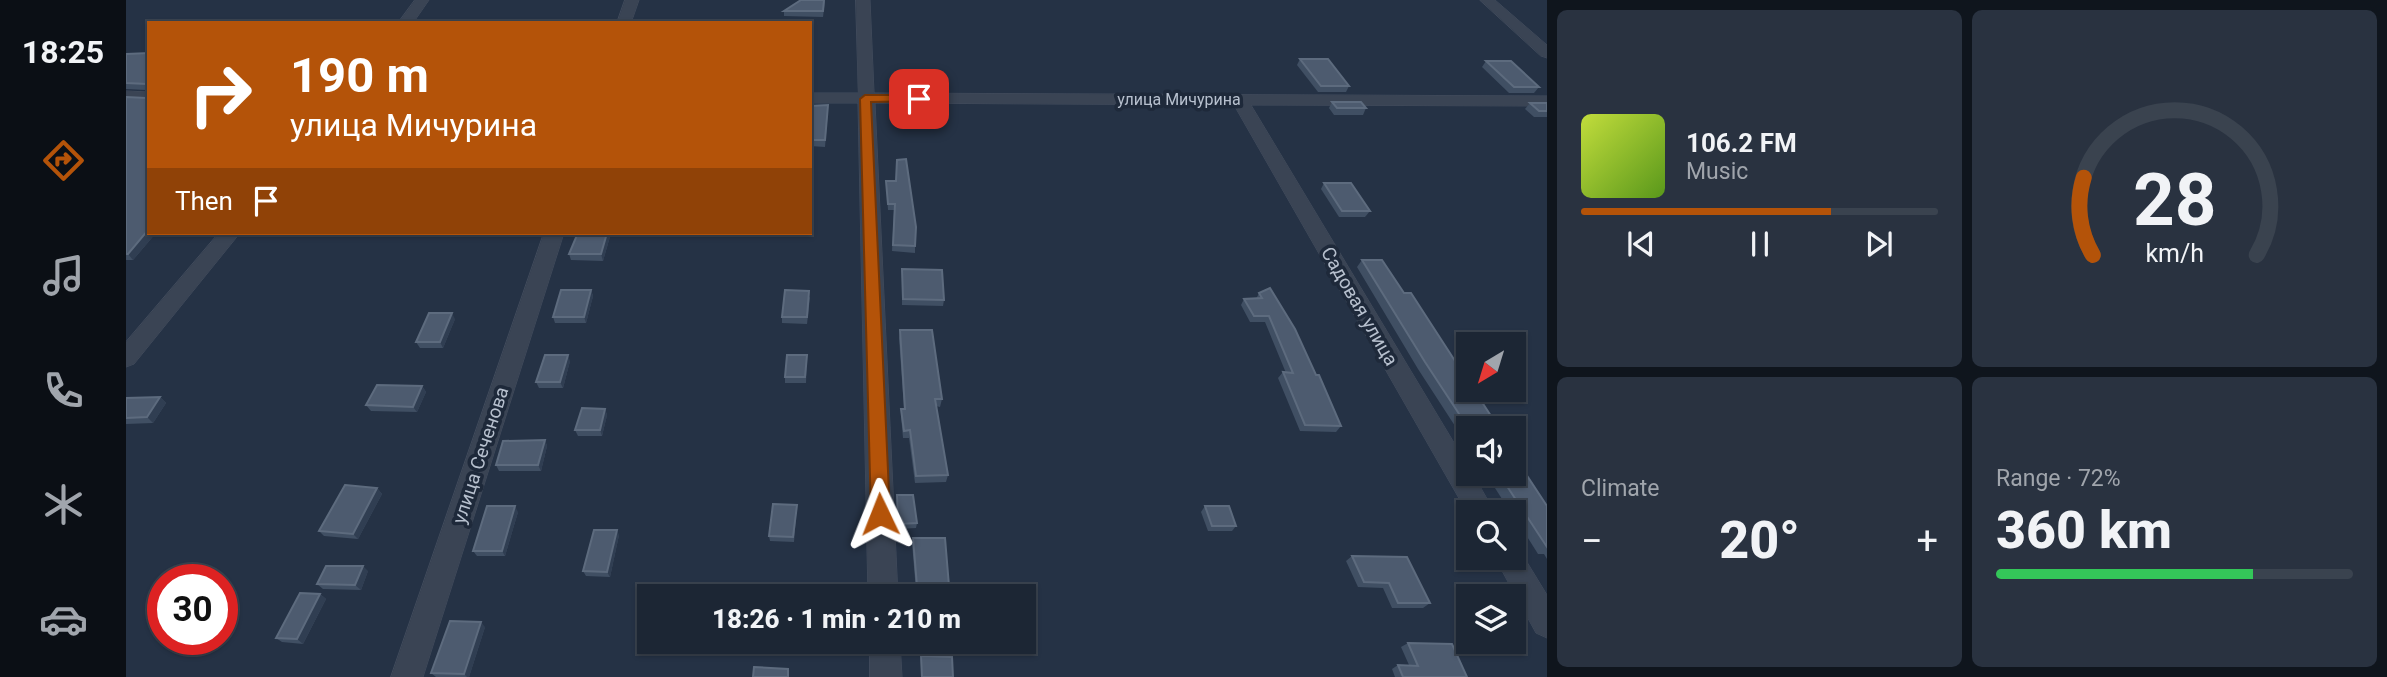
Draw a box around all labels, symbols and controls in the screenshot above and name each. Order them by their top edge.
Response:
text: 18:25 [22,33,104,71]
text: 190 m [290,47,429,104]
icon: right [175,49,266,140]
pin [889,69,949,129]
icon: arrive [900,80,938,118]
street label: улица Мичурина [1117,90,1241,109]
text: улица Мичурина [290,106,537,144]
text: 106.2 FM [1686,128,1797,158]
icon: directions [39,136,88,185]
text: 28 [2133,157,2216,243]
text: Music [1686,158,1748,185]
icon: arrive [247,182,285,220]
text: Then [175,186,233,216]
icon: previous [1622,225,1660,263]
icon: pause [1741,225,1779,263]
icon: next [1860,225,1898,263]
text: km/h [2145,239,2204,268]
street label: Садовая улица [1316,243,1403,370]
icon: music [39,251,88,300]
north arrow [1456,332,1526,402]
map controls [1456,332,1526,654]
icon: phone [39,366,88,415]
street label: улица Сеченова [447,384,513,527]
button: sound [1456,416,1526,486]
text: Range · 72% [1996,465,2121,492]
text: Climate [1581,475,1660,502]
position arrow [843,477,917,551]
icon: climate [39,480,88,529]
button: search [1456,500,1526,570]
text: 360 km [1996,500,2172,561]
text: 20° [1719,510,1800,571]
text: − [1581,519,1603,563]
text: + [1916,519,1938,563]
speed limit sign: 30 [147,564,238,655]
button: layers [1456,584,1526,654]
icon: car [39,595,88,644]
text: 18:26 · 1 min · 210 m [712,604,961,634]

